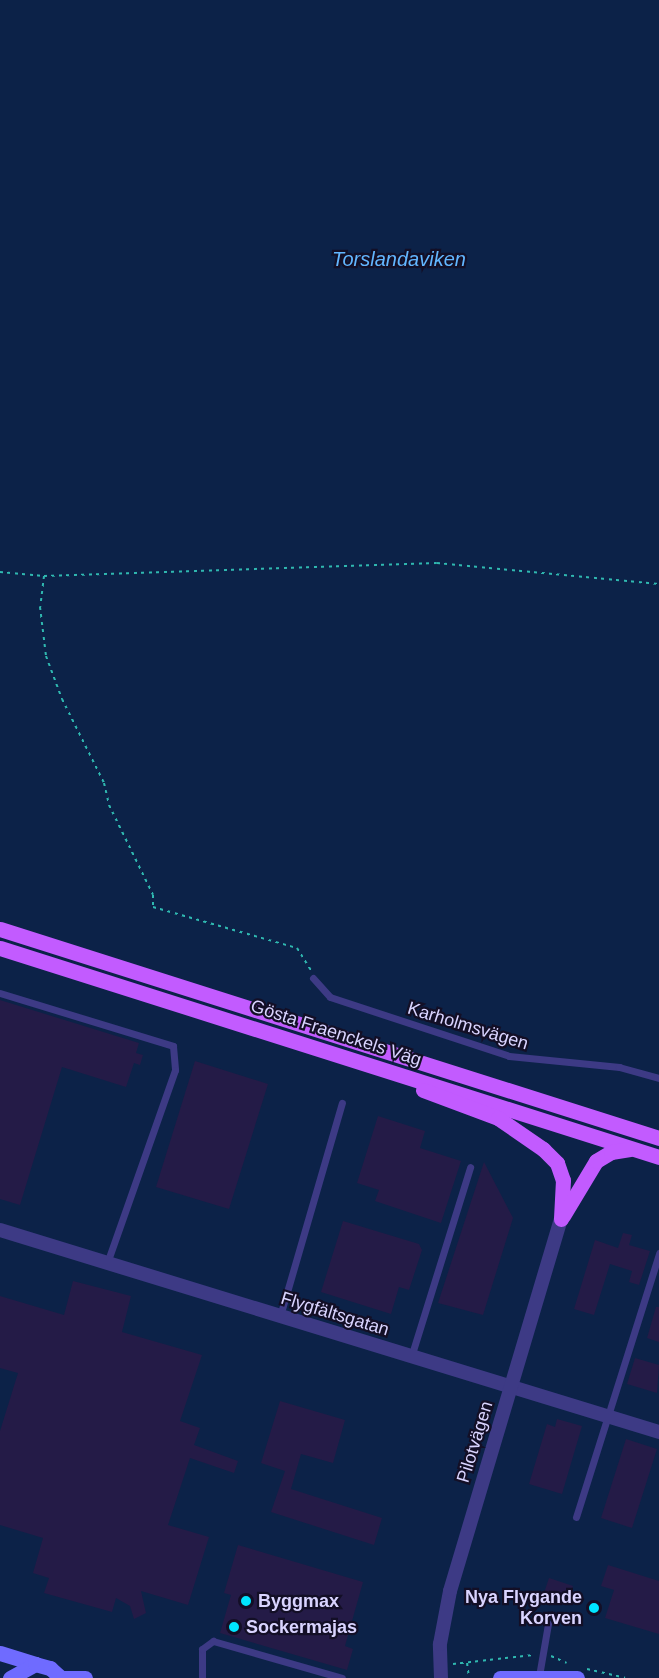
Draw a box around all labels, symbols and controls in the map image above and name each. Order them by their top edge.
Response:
water label: Torslandaviken [332,247,466,271]
street label: Gösta Fraenckels Väg [248,995,424,1071]
street label: Karholmsvägen [405,997,531,1055]
street label: Flygfältsgatan [278,1287,392,1341]
street label: Pilotvägen [452,1399,498,1485]
place label: Nya Flygande Korven [465,1587,582,1630]
place label: Byggmax [258,1590,339,1612]
marker: Byggmax [239,1594,253,1608]
marker: Nya Flygande Korven [587,1601,601,1615]
place label: Sockermajas [246,1616,357,1638]
marker: Sockermajas [227,1620,241,1634]

